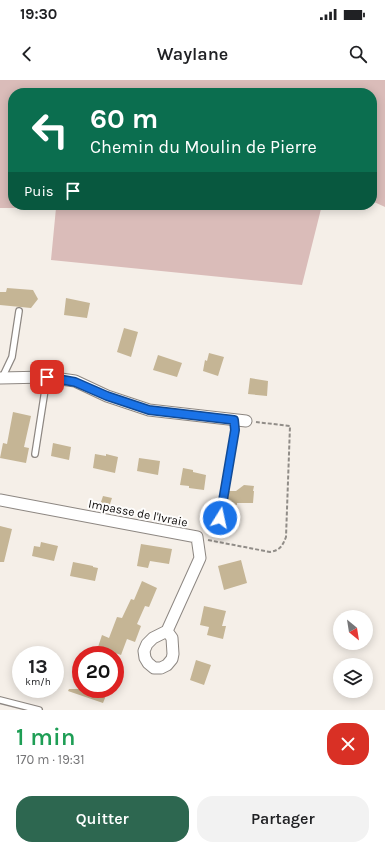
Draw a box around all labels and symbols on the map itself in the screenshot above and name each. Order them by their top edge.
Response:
pin [30,360,64,394]
street label: Impasse de l'Ivraie [87,496,189,530]
position arrow [199,497,241,539]
north arrow [333,610,373,650]
speed limit sign: 20 [72,646,124,698]

